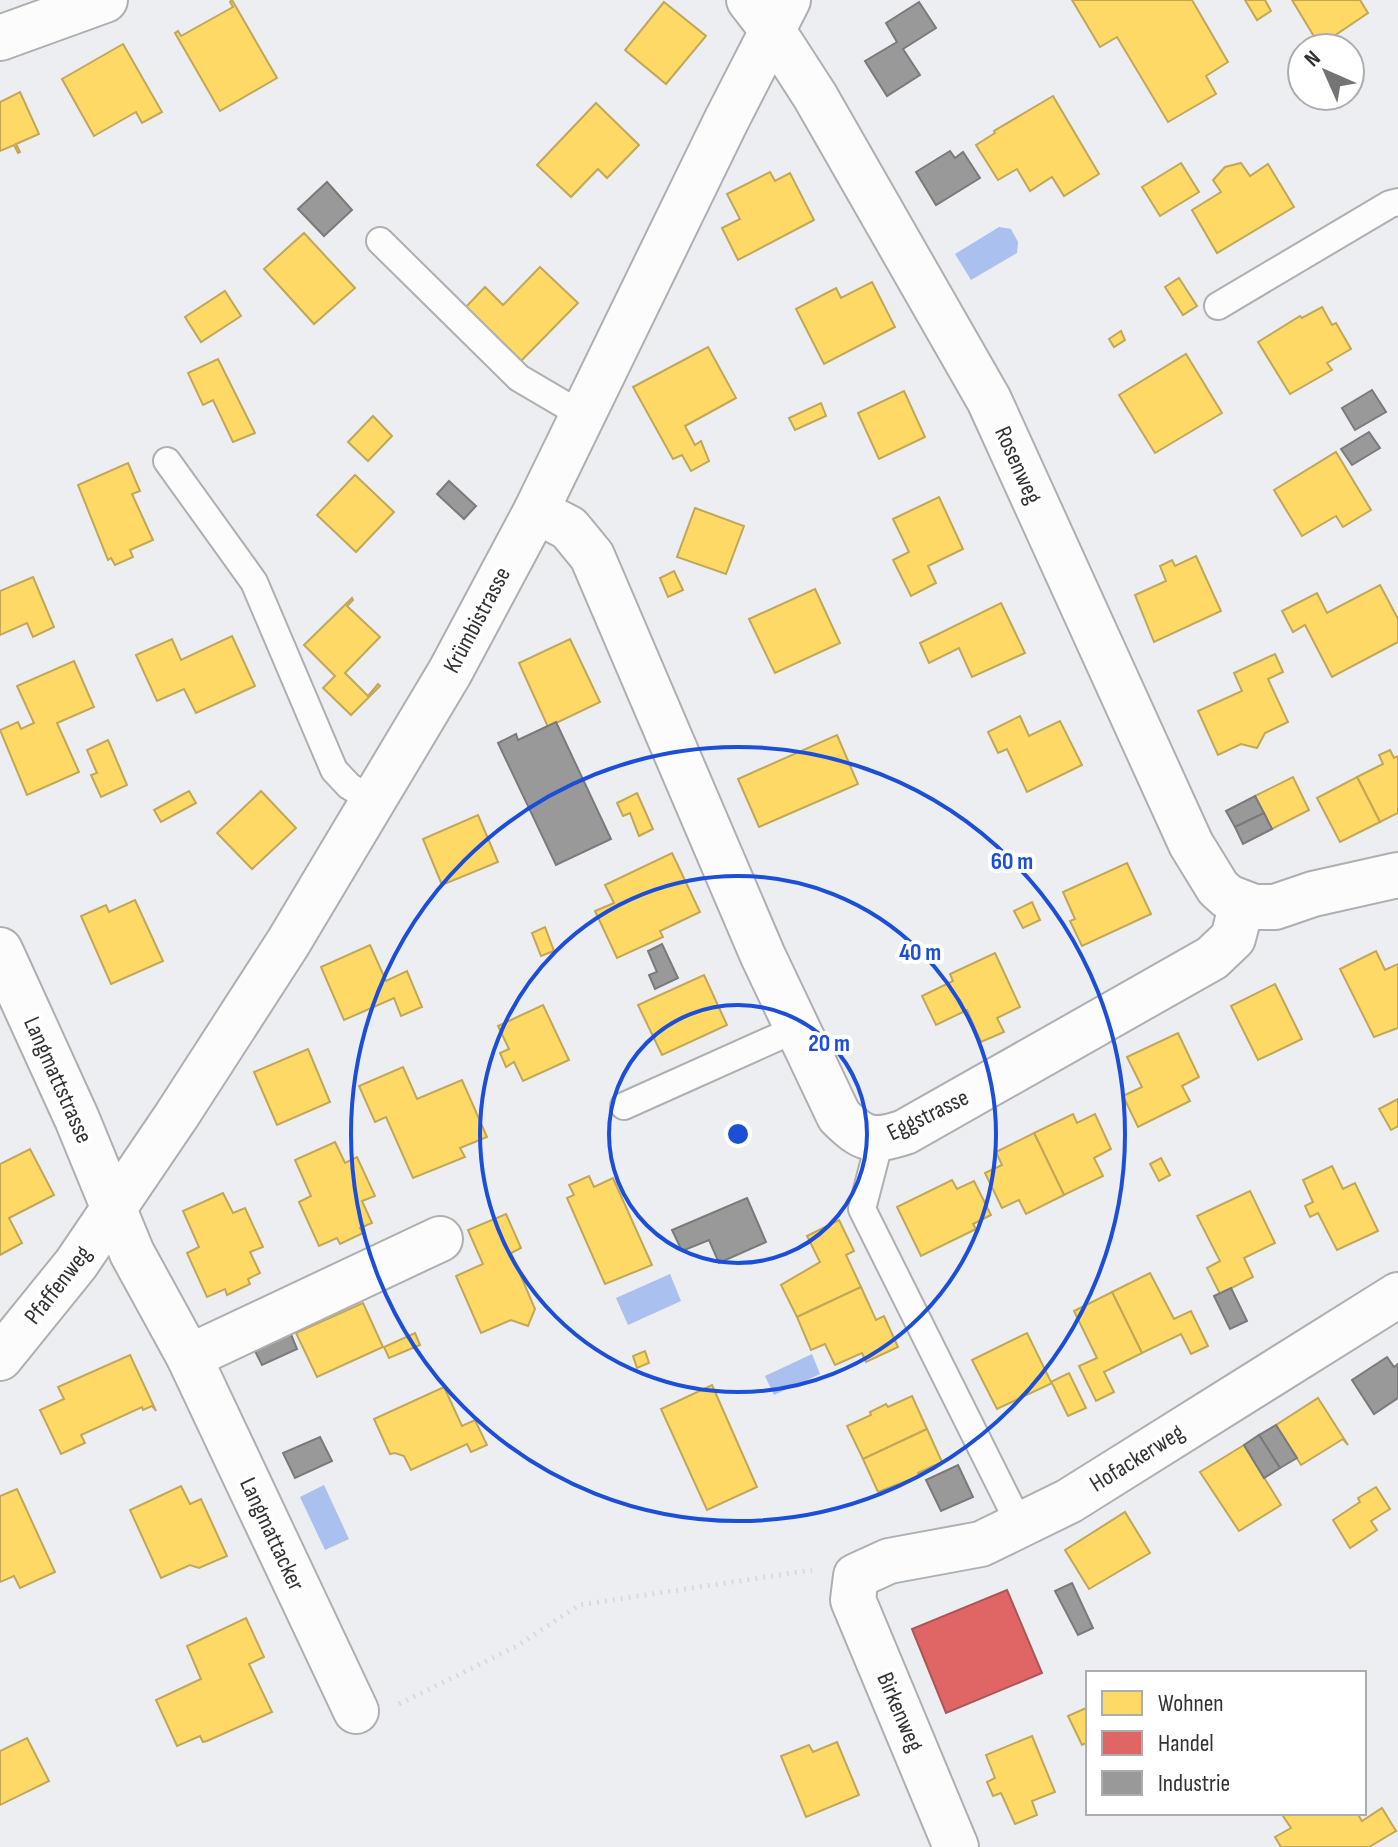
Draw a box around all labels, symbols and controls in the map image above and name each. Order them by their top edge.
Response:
north arrow [1286,32,1366,112]
text: N [1299,45,1327,73]
street label: Rosenweg [988,422,1048,508]
street label: Krümbistrasse [437,562,517,678]
text: 60 m [991,847,1033,876]
text: 40 m [899,938,941,967]
street label: Langmattstrasse [17,1012,99,1148]
text: 20 m [808,1029,850,1058]
street label: Eggstrasse [882,1083,974,1147]
centre of rings [724,1120,752,1148]
street label: Pfaffenweg [18,1240,98,1330]
street label: Hofackerweg [1084,1418,1190,1498]
street label: Langmattacker [233,1473,311,1595]
street label: Birkenweg [870,1668,930,1756]
legend [1086,1671,1366,1815]
text: Wohnen [1158,1689,1224,1718]
text: Handel [1158,1729,1214,1758]
text: Industrie [1158,1769,1230,1798]

